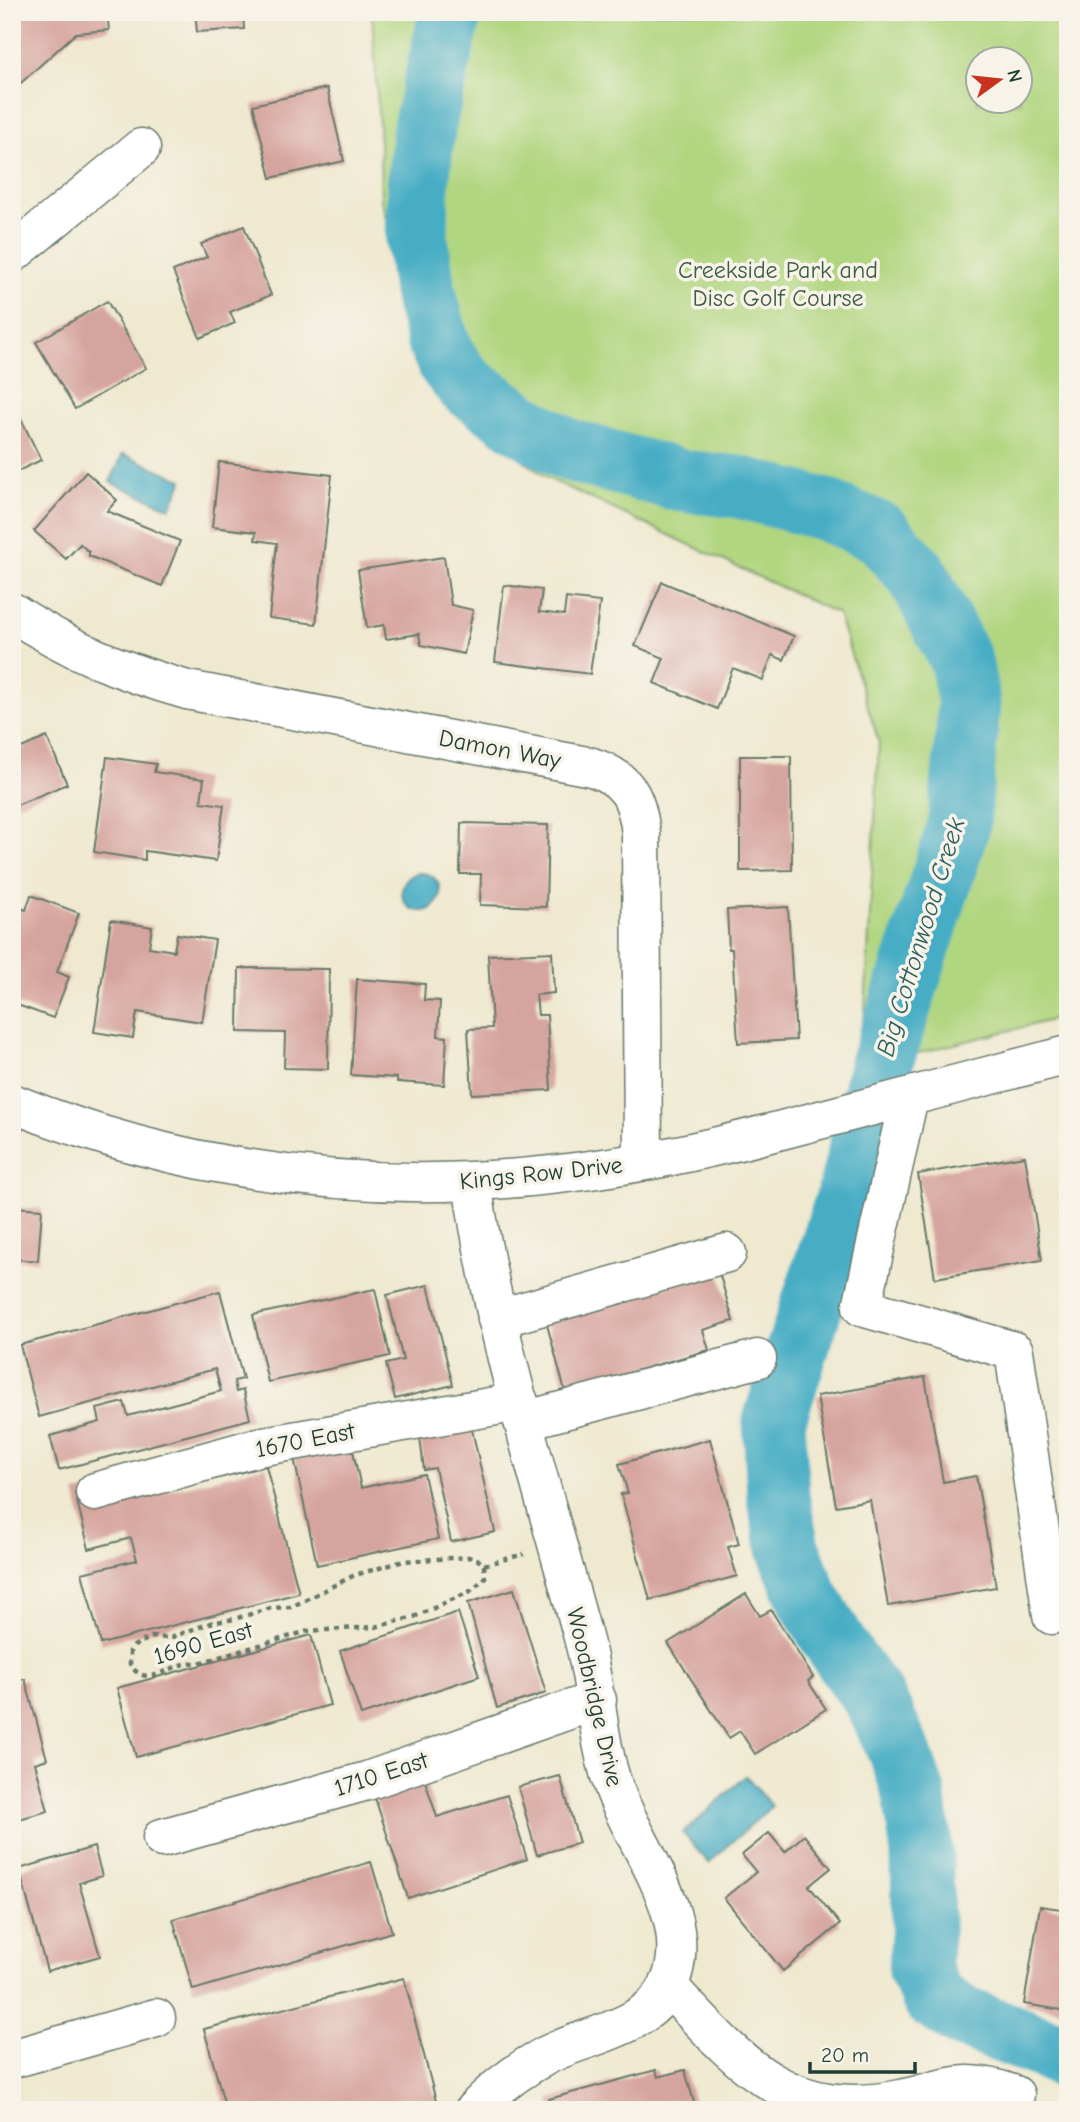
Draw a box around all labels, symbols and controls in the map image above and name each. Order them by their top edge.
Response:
north arrow [964,46,1034,116]
text: N [1002,67,1027,85]
park label: Creekside Park and Disc Golf Course [678,256,878,312]
street label: Damon Way [437,723,564,775]
water label: Big Cottonwood Creek [870,814,972,1060]
street label: Kings Row Drive [458,1151,624,1195]
street label: 1670 East [253,1416,358,1463]
street label: Woodbridge Drive [561,1605,629,1789]
street label: 1690 East [150,1615,257,1670]
street label: 1710 East [331,1745,432,1802]
scale bar [810,2031,916,2075]
text: 20 m [821,2043,869,2067]

